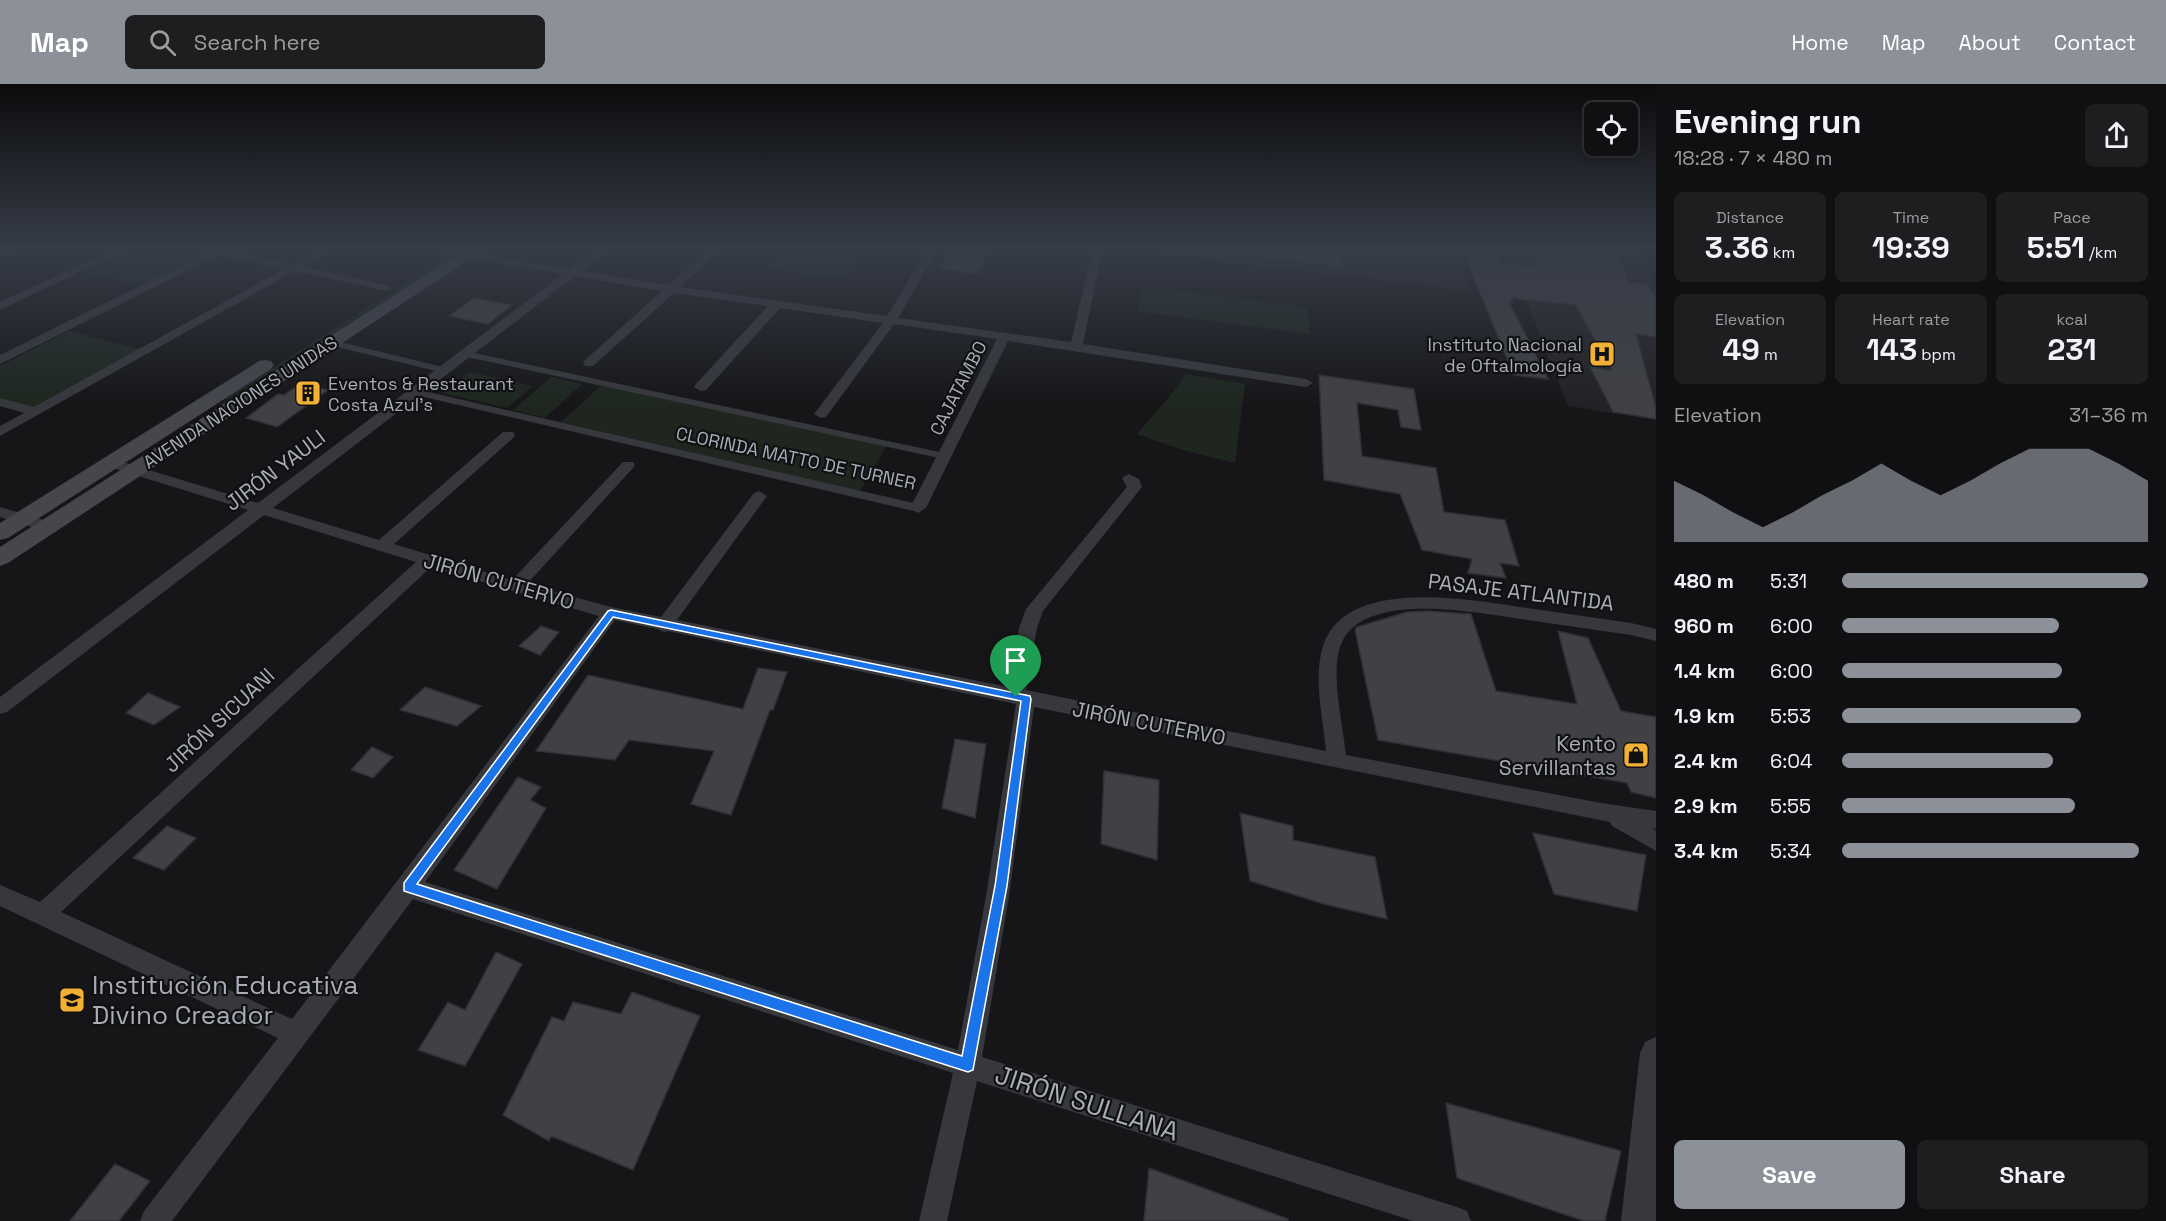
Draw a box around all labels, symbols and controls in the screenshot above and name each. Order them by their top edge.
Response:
search box [125,15,545,69]
text: Map [30,24,89,60]
icon: search [146,26,179,59]
text: Search here [194,28,321,56]
text: Home [1791,29,1849,56]
text: Map [1882,29,1926,56]
text: About [1959,29,2021,56]
text: Contact [2054,29,2136,56]
text: Evening run [1674,101,1862,143]
map controls [1584,102,1638,156]
button: locate [1584,102,1638,156]
button: share [2085,104,2148,167]
text: 18:28 · 7 × 480 m [1674,145,1833,171]
text: Distance [1716,207,1784,228]
text: Time [1893,207,1929,228]
text: Pace [2053,207,2091,228]
text: 3.36 [1705,228,1769,267]
text: 19:39 [1872,228,1950,267]
text: 5:51 [2027,228,2085,267]
text: km [1769,242,1795,263]
text: /km [2085,242,2117,263]
text: Elevation [1715,309,1785,330]
text: Heart rate [1872,309,1950,330]
text: kcal [2057,309,2087,330]
text: 49 [1722,330,1760,369]
text: 143 [1866,330,1917,369]
text: 231 [2047,330,2097,369]
street label: AVENIDA NACIONES UNIDAS [139,331,341,473]
place label: Instituto Nacional de Oftalmología [1427,333,1582,377]
street label: CAJATAMBO [924,337,992,439]
hospital icon: Instituto Nacional de Oftalmología [1587,339,1617,369]
text: m [1760,344,1778,365]
text: bpm [1917,344,1956,365]
place label: Eventos & Restaurant Costa Azul's [328,372,514,416]
building icon: Eventos & Restaurant Costa Azul's [293,378,323,408]
text: Elevation [1674,402,1762,428]
text: 31–36 m [2069,402,2148,428]
street label: CLORINDA MATTO DE TURNER [674,421,918,495]
street label: JIRÓN YAULI [219,423,331,517]
street label: JIRÓN CUTERVO [420,547,578,615]
street label: PASAJE ATLANTIDA [1426,567,1616,617]
text: 480 m [1674,568,1734,594]
text: 5:31 [1770,568,1807,594]
text: 960 m [1674,613,1734,639]
text: 6:00 [1770,613,1813,639]
pin [990,635,1041,697]
icon: arrive [999,644,1032,677]
text: 1.4 km [1674,658,1735,684]
text: 6:00 [1770,658,1813,684]
street label: JIRÓN SICUANI [158,662,280,778]
street label: JIRÓN CUTERVO [1070,695,1228,751]
text: 1.9 km [1674,703,1735,729]
text: 5:53 [1770,703,1811,729]
place label: Kento Servillantas [1499,730,1616,781]
shop icon: Kento Servillantas [1621,740,1651,770]
text: 2.4 km [1674,748,1738,774]
text: 6:04 [1770,748,1813,774]
text: 2.9 km [1674,793,1738,819]
text: 5:55 [1770,793,1811,819]
text: 3.4 km [1674,838,1738,864]
text: 5:34 [1770,838,1812,864]
place label: Institución Educativa Divino Creador [92,968,358,1032]
school or university icon: Institución Educativa Divino Creador [57,985,87,1015]
street label: JIRÓN SULLANA [991,1057,1183,1149]
button: Save [1674,1140,1905,1209]
button: Share [1917,1140,2148,1209]

